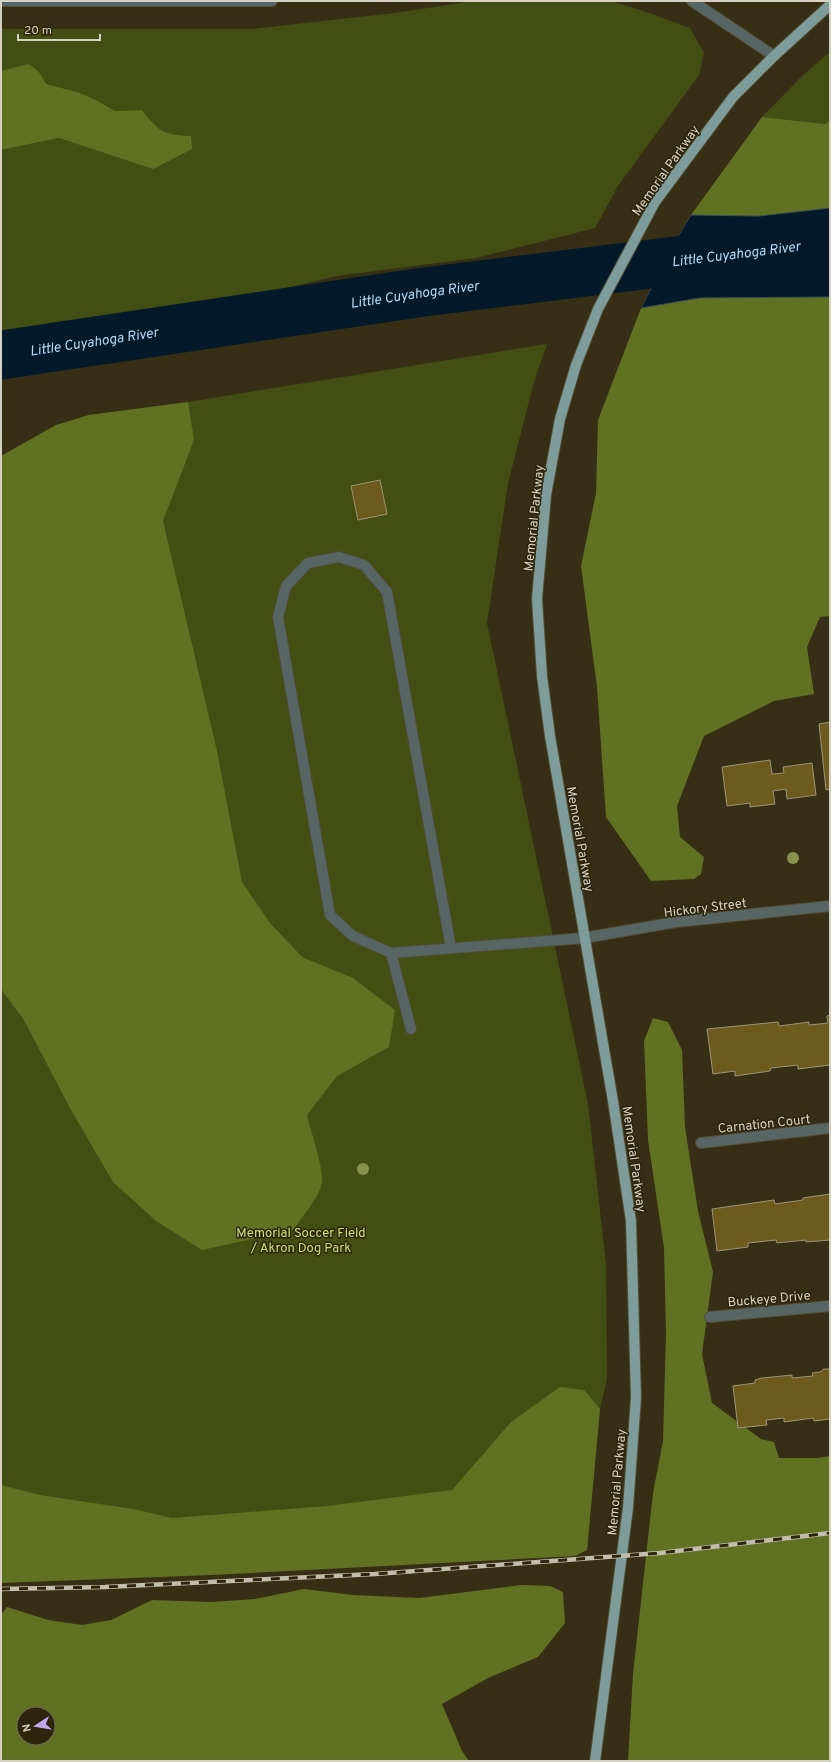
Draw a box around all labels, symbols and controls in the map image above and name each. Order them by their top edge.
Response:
scale bar [18,16,100,42]
text: 20 m [24,23,52,39]
street label: Memorial Parkway [629,123,704,220]
water label: Little Cuyahoga River [671,239,803,271]
water label: Little Cuyahoga River [349,278,482,313]
water label: Little Cuyahoga River [29,324,161,361]
street label: Memorial Parkway [521,464,549,572]
street label: Memorial Parkway [562,785,596,894]
street label: Hickory Street [663,896,748,922]
street label: Memorial Parkway [618,1105,648,1214]
street label: Carnation Court [717,1112,812,1138]
park label: Memorial Soccer Field / Akron Dog Park [236,1226,366,1257]
street label: Buckeye Drive [727,1288,811,1312]
street label: Memorial Parkway [605,1428,631,1536]
north arrow [16,1706,56,1746]
text: N [20,1723,35,1733]

